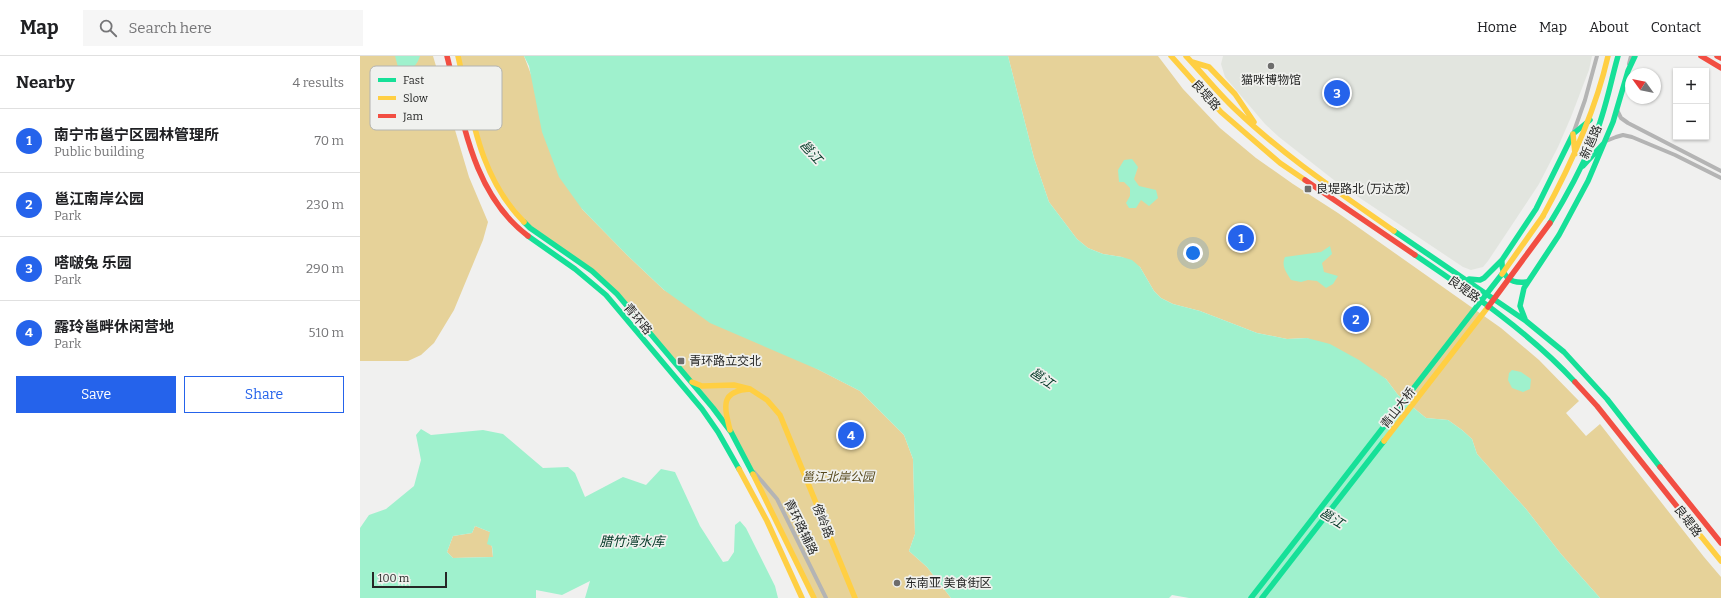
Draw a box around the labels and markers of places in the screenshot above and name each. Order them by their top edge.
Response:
marker: 猫咪博物馆 [1266,61,1276,71]
place label: 猫咪博物馆 [1241,73,1301,87]
pin: 3 [1324,78,1350,108]
place label: 良堤路北 (万达茂) [1316,181,1410,196]
marker: 良堤路北 (万达茂) [1303,184,1313,194]
pin: 1 [1228,223,1254,253]
pin: 2 [1343,304,1369,334]
place label: 青环路立交北 [689,354,761,368]
marker: 青环路立交北 [676,356,686,366]
pin: 4 [838,420,864,450]
place label: 东南亚 美食街区 [905,576,991,590]
marker: 东南亚 美食街区 [892,578,902,588]

